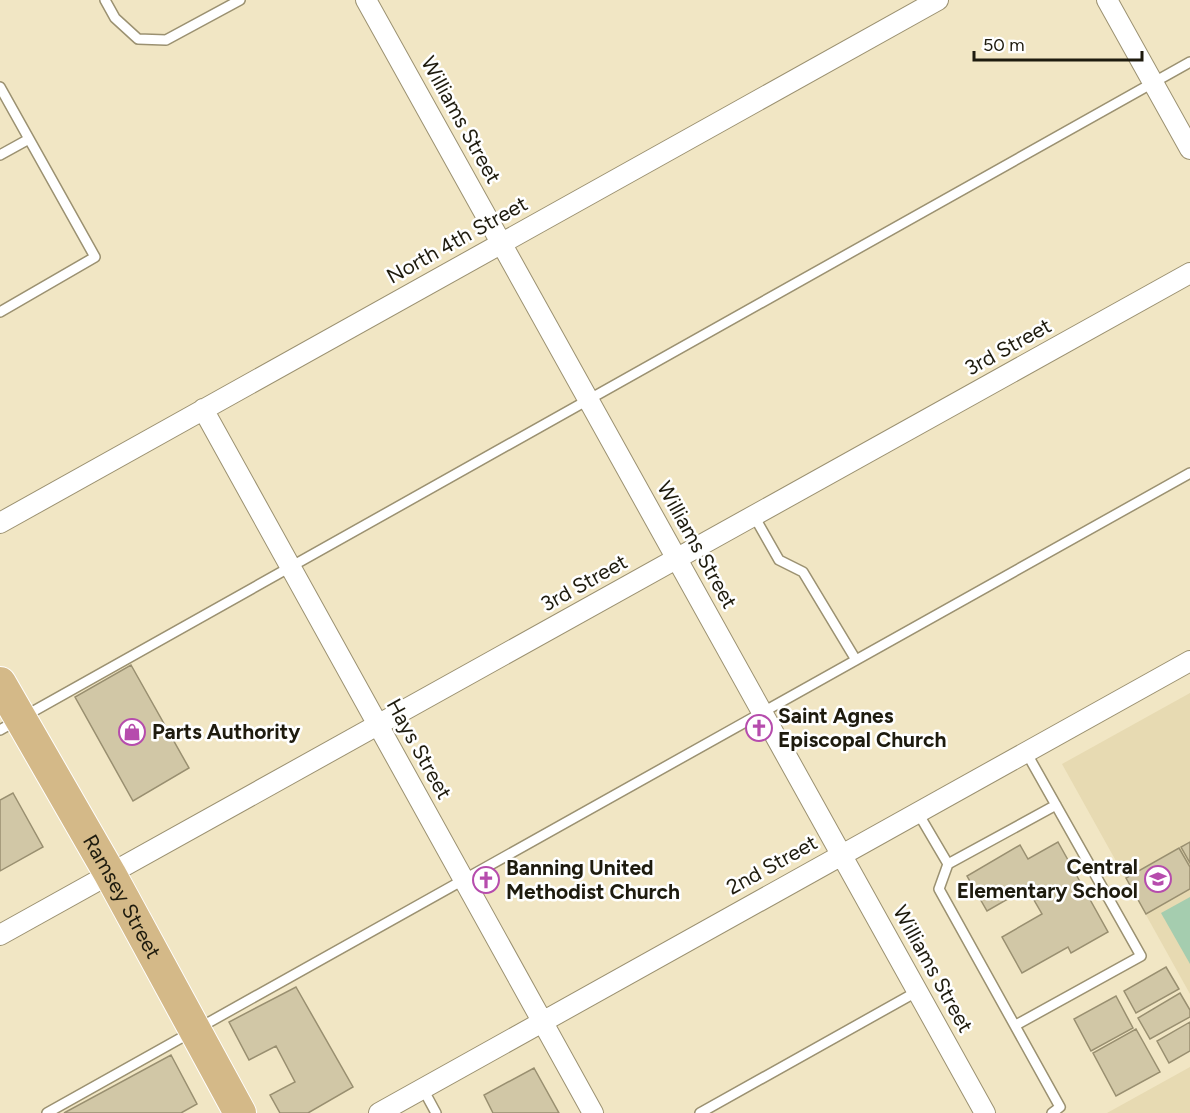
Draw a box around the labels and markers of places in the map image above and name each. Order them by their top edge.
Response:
place label: Saint Agnes Episcopal Church [778,703,946,752]
church icon: Saint Agnes Episcopal Church [744,713,774,743]
shop icon: Parts Authority [117,717,147,747]
place label: Parts Authority [152,719,301,744]
place label: Central Elementary School [957,854,1138,903]
place label: Banning United Methodist Church [506,855,680,904]
school or university icon: Central Elementary School [1143,864,1173,894]
church icon: Banning United Methodist Church [471,865,501,895]

